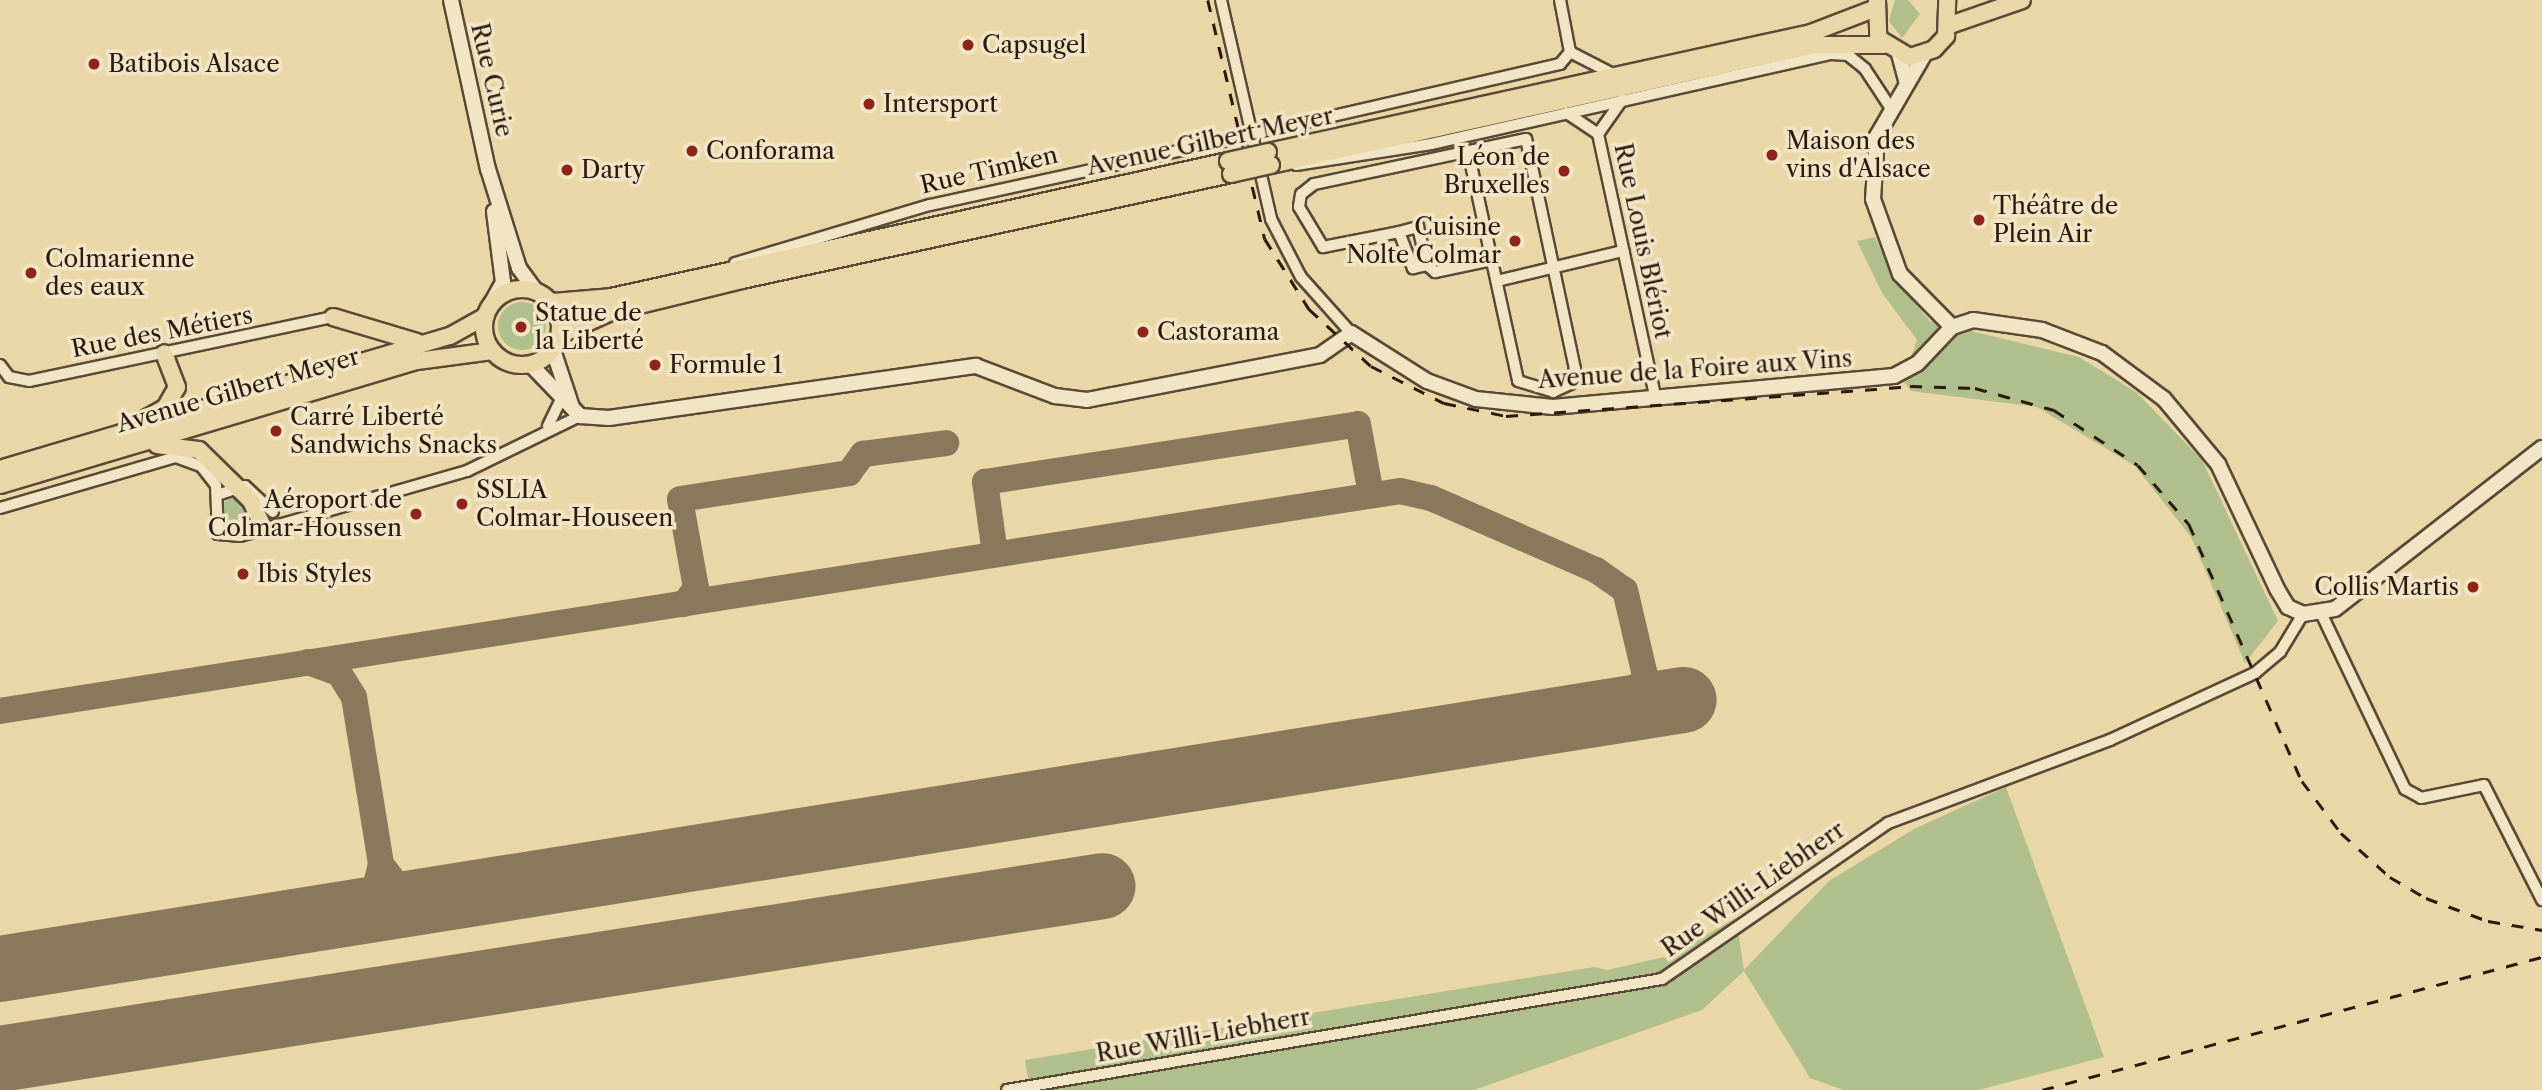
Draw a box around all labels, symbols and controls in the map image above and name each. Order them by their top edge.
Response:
street label: Rue Curie [465,20,519,140]
place label: Capsugel [982,31,1086,59]
marker: Capsugel [960,37,976,53]
place label: Batibois Alsace [108,50,281,78]
marker: Batibois Alsace [86,56,102,72]
place label: Intersport [883,90,998,118]
marker: Intersport [861,96,877,112]
street label: Avenue Gilbert Meyer [1084,101,1336,181]
place label: Maison des vins d'Alsace [1786,127,1931,183]
place label: Conforama [706,137,835,165]
street label: Rue Timken [917,140,1061,200]
street label: Rue Louis Blériot [1608,141,1678,341]
marker: Conforama [684,143,700,159]
place label: Léon de Bruxelles [1443,143,1550,199]
marker: Maison des vins d'Alsace [1764,147,1780,163]
place label: Darty [581,156,645,184]
marker: Darty [559,162,575,178]
marker: Léon de Bruxelles [1556,163,1572,179]
place label: Théâtre de Plein Air [1993,192,2118,248]
marker: Théâtre de Plein Air [1971,212,1987,228]
place label: Cuisine Nolte Colmar [1346,213,1501,269]
marker: Cuisine Nolte Colmar [1507,233,1523,249]
place label: Colmarienne des eaux [45,245,195,301]
marker: Colmarienne des eaux [23,265,39,281]
place label: Statue de la Liberté [535,299,644,355]
street label: Rue des Métiers [69,300,255,364]
place label: Castorama [1157,318,1279,346]
marker: Statue de la Liberté [513,319,529,335]
marker: Castorama [1135,324,1151,340]
street label: Avenue Gilbert Meyer [113,342,363,438]
street label: Avenue de la Foire aux Vins [1536,344,1854,394]
place label: Formule 1 [669,351,783,379]
marker: Formule 1 [647,357,663,373]
place label: Carré Liberté Sandwichs Snacks [290,403,497,459]
marker: Carré Liberté Sandwichs Snacks [268,423,284,439]
place label: SSLIA Colmar-Houseen [476,476,673,532]
place label: Aéroport de Colmar-Houssen [208,486,402,542]
marker: SSLIA Colmar-Houseen [454,496,470,512]
marker: Aéroport de Colmar-Houssen [408,506,424,522]
place label: Ibis Styles [257,560,372,588]
marker: Ibis Styles [235,566,251,582]
place label: Collis Martis [2314,573,2459,601]
marker: Collis Martis [2465,579,2481,595]
street label: Rue Willi-Liebherr [1656,815,1850,963]
street label: Rue Willi-Liebherr [1093,1002,1313,1068]

